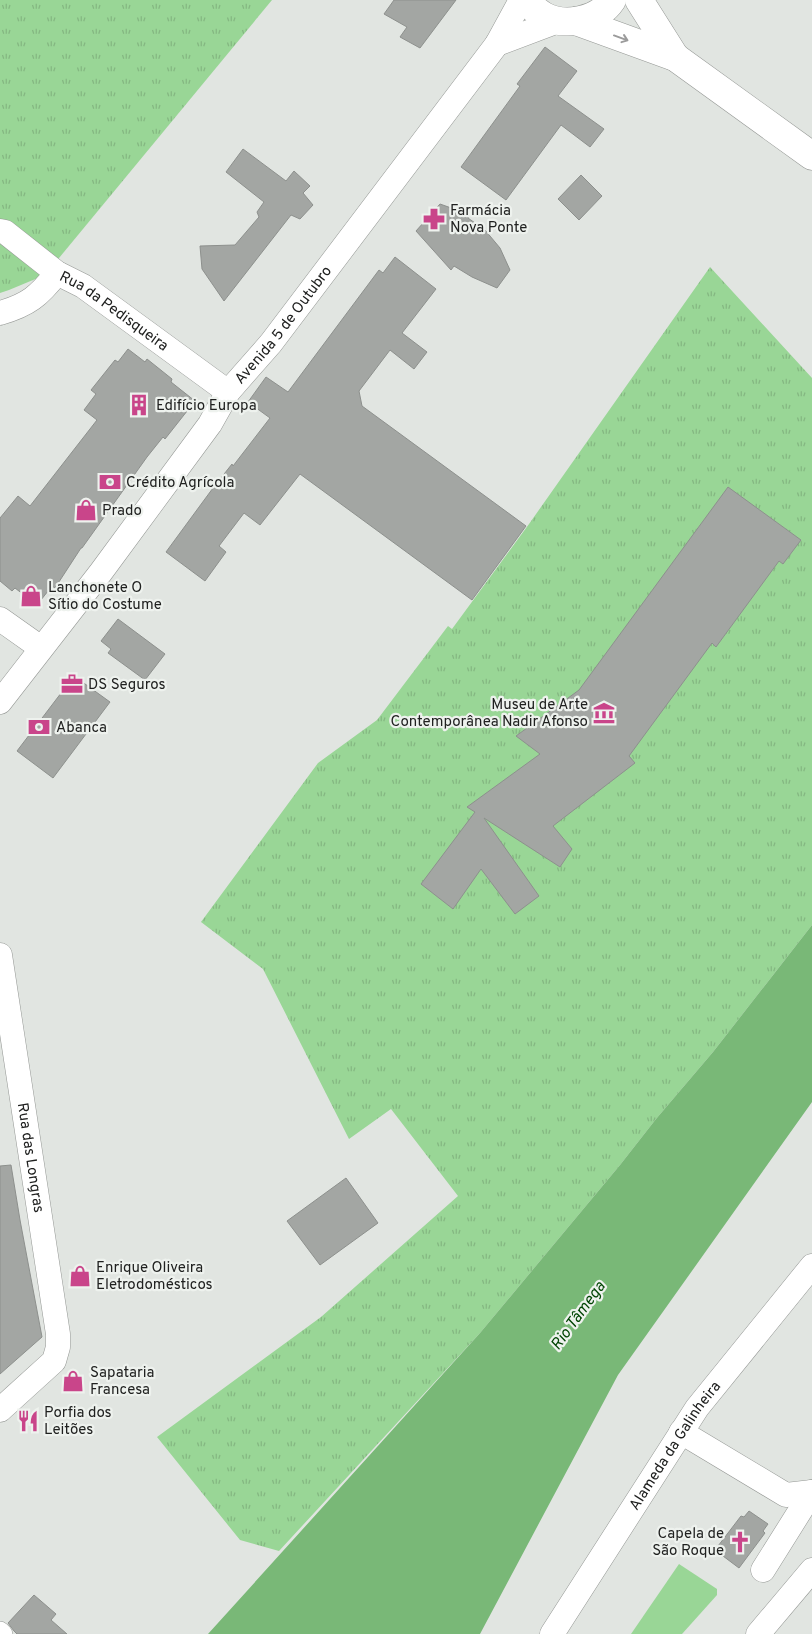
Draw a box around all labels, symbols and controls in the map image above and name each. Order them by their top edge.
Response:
one-way arrow [613,34,629,43]
place label: Farmácia Nova Ponte [450,202,527,238]
pharmacy icon: Farmácia Nova Ponte [421,206,447,232]
street label: Avenida 5 de Outubro [231,263,337,389]
street label: Rua da Pedisqueira [56,268,172,356]
building icon: Edifício Europa [126,392,152,418]
place label: Edifício Europa [156,397,257,416]
bank icon: Crédito Agrícola [97,469,123,495]
place label: Crédito Agrícola [126,474,234,493]
shop icon: Prado [73,497,99,523]
place label: Prado [102,502,142,521]
place label: Lanchonete O Sítio do Costume [48,579,162,615]
shop icon: Lanchonete O Sítio do Costume [18,583,44,609]
office icon: DS Seguros [59,671,85,697]
place label: DS Seguros [88,676,166,695]
place label: Museu de Arte Contemporânea Nadir Afonso [391,696,588,732]
museum icon: Museu de Arte Contemporânea Nadir Afonso [591,700,617,726]
bank icon: Abanca [26,714,52,740]
place label: Abanca [56,719,107,738]
street label: Rua das Longras [12,1102,47,1214]
place label: Enrique Oliveira Eletrodomésticos [96,1259,213,1295]
shop icon: Enrique Oliveira Eletrodomésticos [67,1263,93,1289]
water label: Rio Tâmega [547,1277,611,1355]
place label: Sapataria Francesa [90,1364,155,1400]
shop icon: Sapataria Francesa [60,1368,86,1394]
street label: Alameda da Galinheira [626,1378,726,1514]
place label: Porfia dos Leitões [44,1404,112,1440]
restaurant icon: Porfia dos Leitões [15,1408,41,1434]
place label: Capela de São Roque [652,1525,724,1561]
church icon: Capela de São Roque [727,1529,753,1555]

